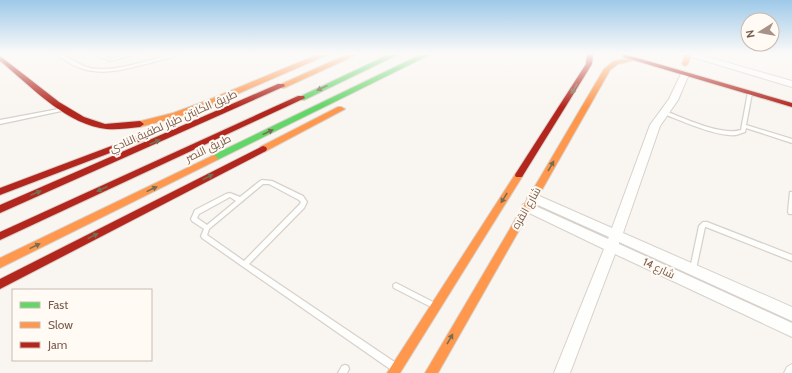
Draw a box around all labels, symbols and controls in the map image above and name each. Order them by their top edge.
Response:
north arrow [740,12,780,52]
text: N [743,29,758,39]
one-way arrow [570,83,577,95]
one-way arrow [317,85,328,91]
street label: طريق الكابتن طيار لطفية النادي [107,86,240,157]
one-way arrow [263,128,274,135]
street label: طريق النصر [182,131,233,166]
one-way arrow [150,139,161,145]
one-way arrow [547,160,554,172]
one-way arrow [203,174,214,180]
street label: شارع انقره [508,184,545,232]
one-way arrow [97,186,108,192]
one-way arrow [146,186,157,192]
one-way arrow [30,190,42,196]
one-way arrow [500,193,508,203]
one-way arrow [87,233,99,239]
one-way arrow [29,243,41,249]
street label: شارع 14 [640,255,677,282]
legend [12,289,152,361]
text: Fast [48,297,68,312]
text: Slow [48,317,73,332]
one-way arrow [447,333,454,345]
text: Jam [47,337,67,352]

